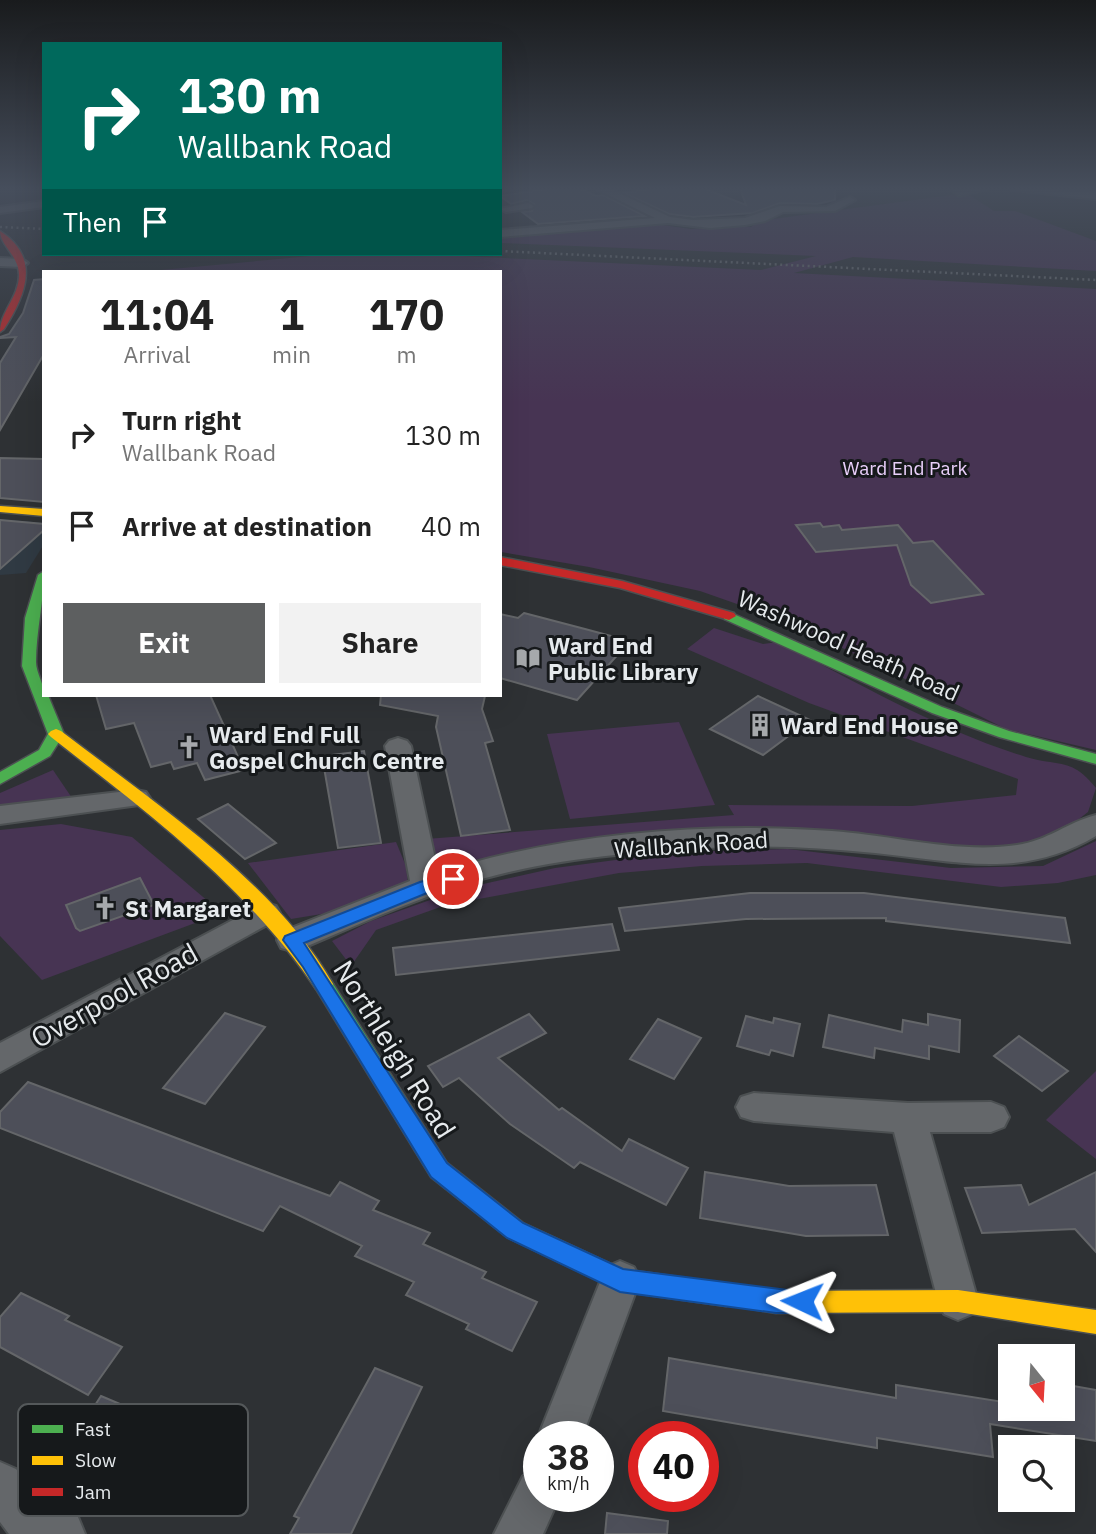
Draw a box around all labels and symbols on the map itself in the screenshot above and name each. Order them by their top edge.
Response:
park label: Ward End Park [842,456,968,480]
street label: Washwood Heath Road [734,583,964,707]
place label: Ward End Public Library [548,630,699,686]
library icon: Ward End Public Library [514,644,542,672]
place label: Ward End House [780,710,958,740]
building icon: Ward End House [746,711,774,739]
place label: Ward End Full Gospel Church Centre [209,719,445,775]
church icon: Ward End Full Gospel Church Centre [175,733,203,761]
street label: Wallbank Road [613,824,769,864]
pin [423,849,483,909]
place label: St Margaret [125,893,251,923]
church icon: St Margaret [91,894,119,922]
street label: Overpool Road [24,934,204,1056]
street label: Northleigh Road [325,953,465,1145]
position arrow [765,1264,839,1338]
north arrow [998,1344,1074,1421]
legend [18,1404,248,1516]
text: Fast [75,1417,111,1441]
speed limit sign: 40 [628,1421,719,1512]
text: Slow [75,1448,116,1472]
text: Jam [75,1480,111,1504]

